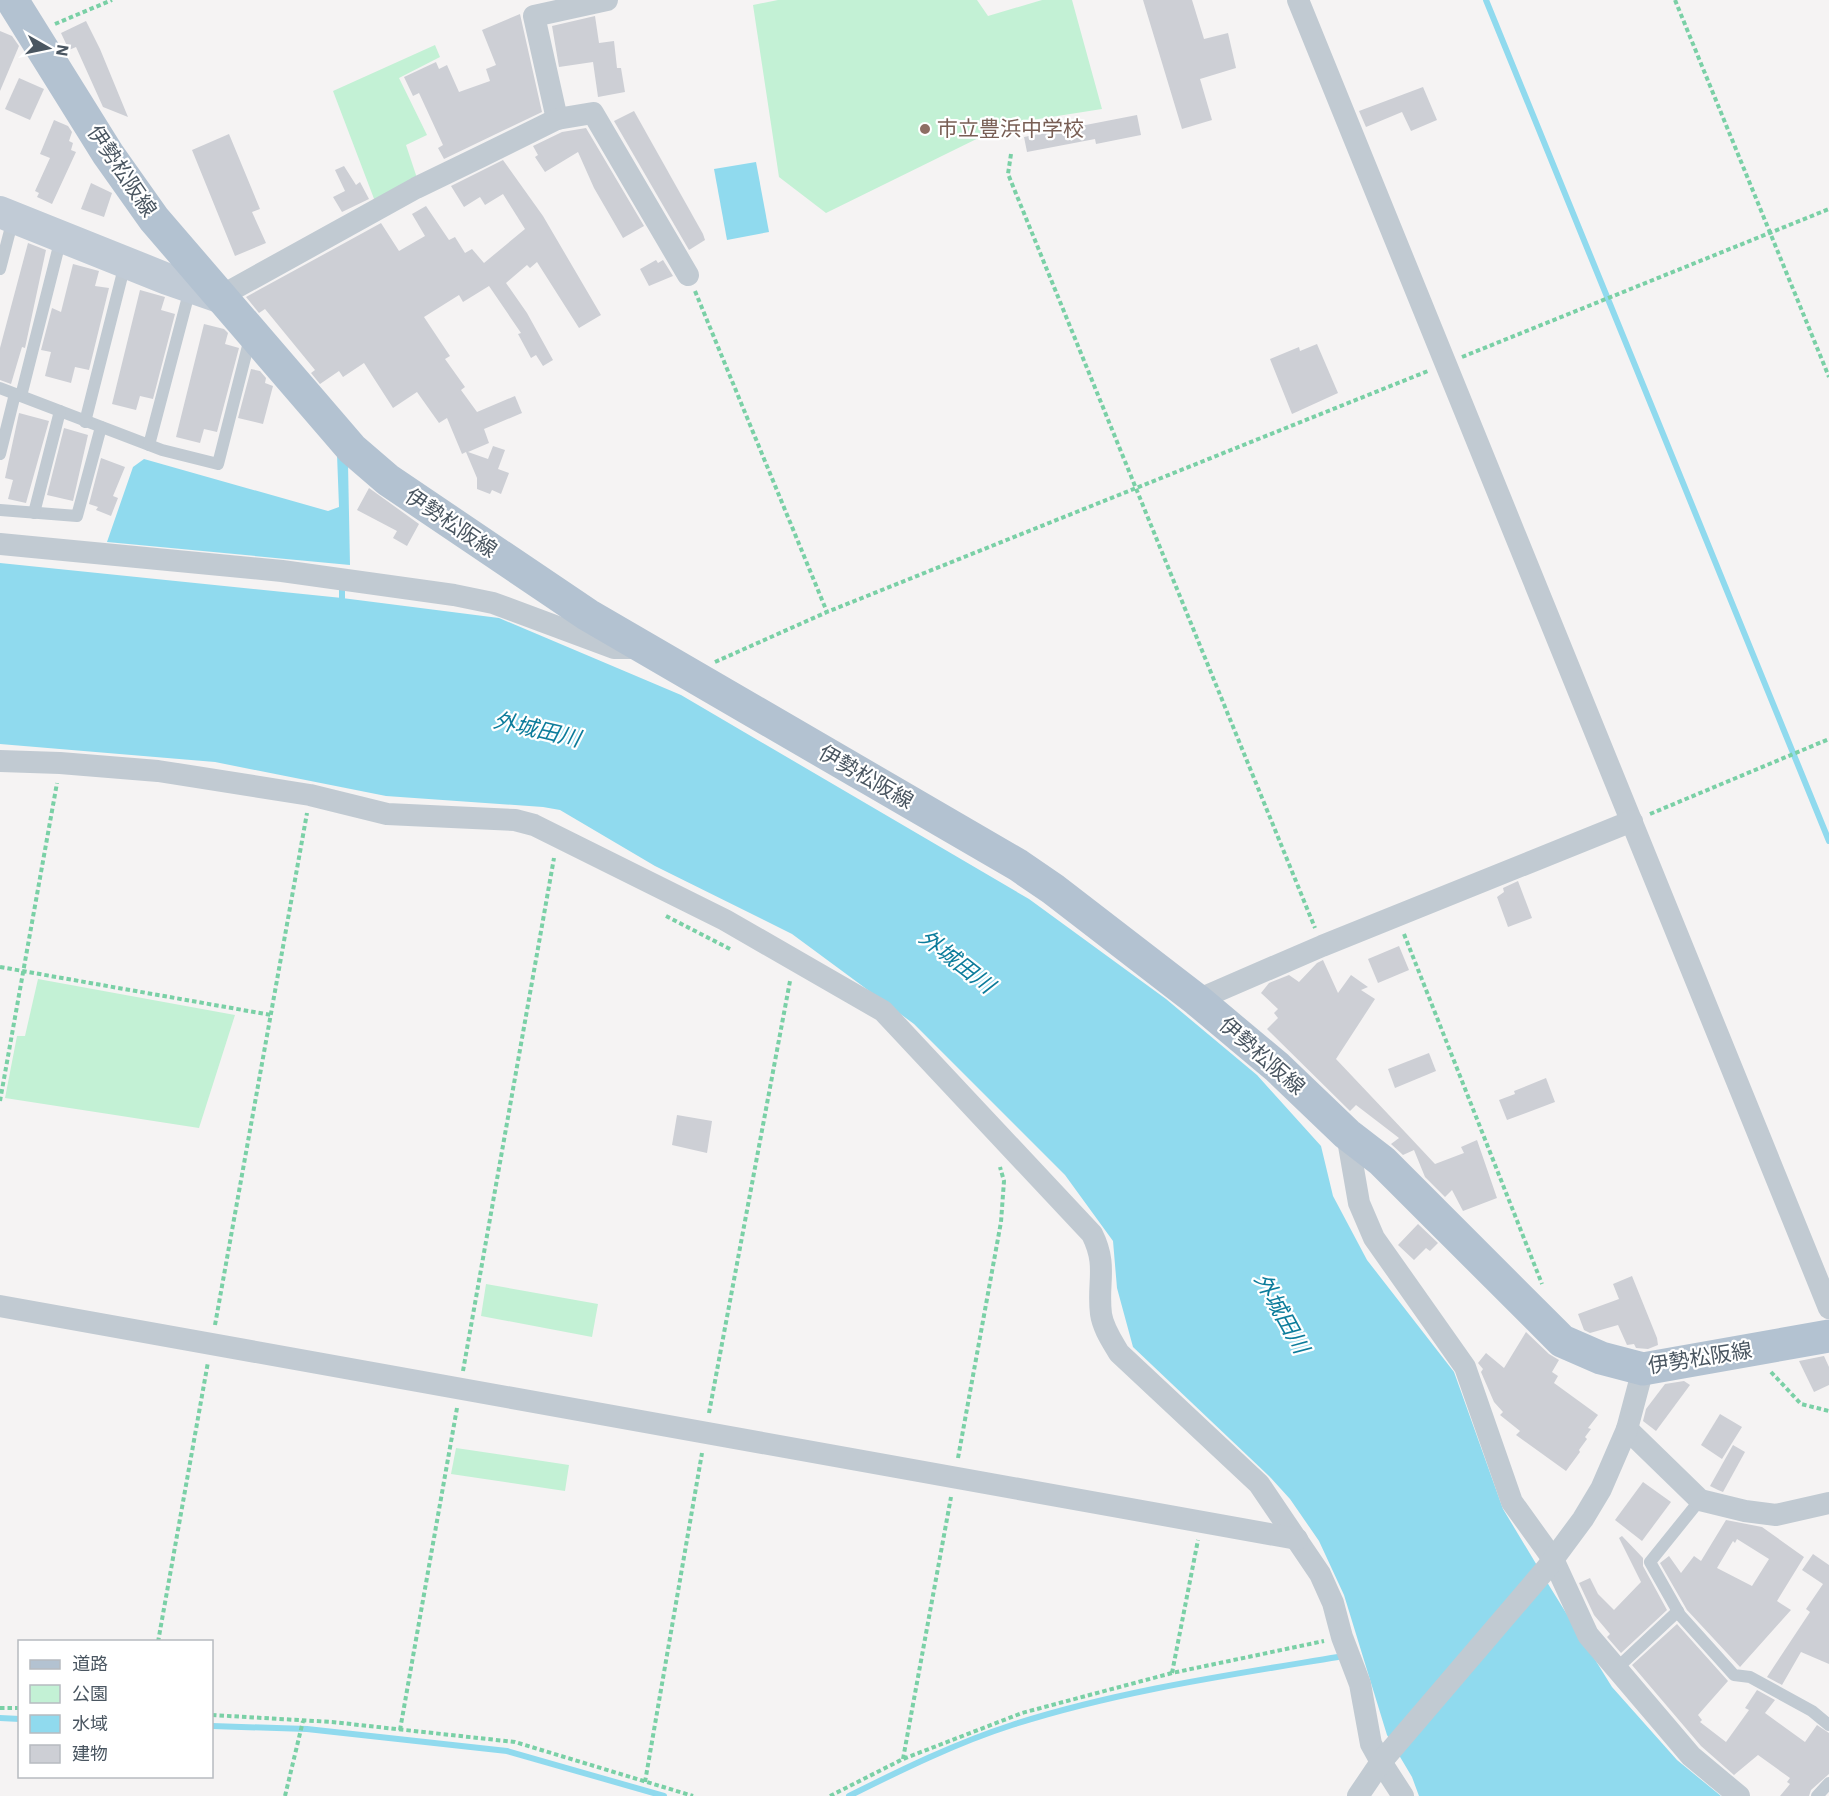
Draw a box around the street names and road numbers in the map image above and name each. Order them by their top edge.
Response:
street label: 伊勢松阪線 [82,119,164,222]
street label: 伊勢松阪線 [400,481,503,563]
street label: 伊勢松阪線 [814,738,919,815]
street label: 伊勢松阪線 [1214,1010,1311,1100]
street label: 伊勢松阪線 [1646,1335,1754,1379]

